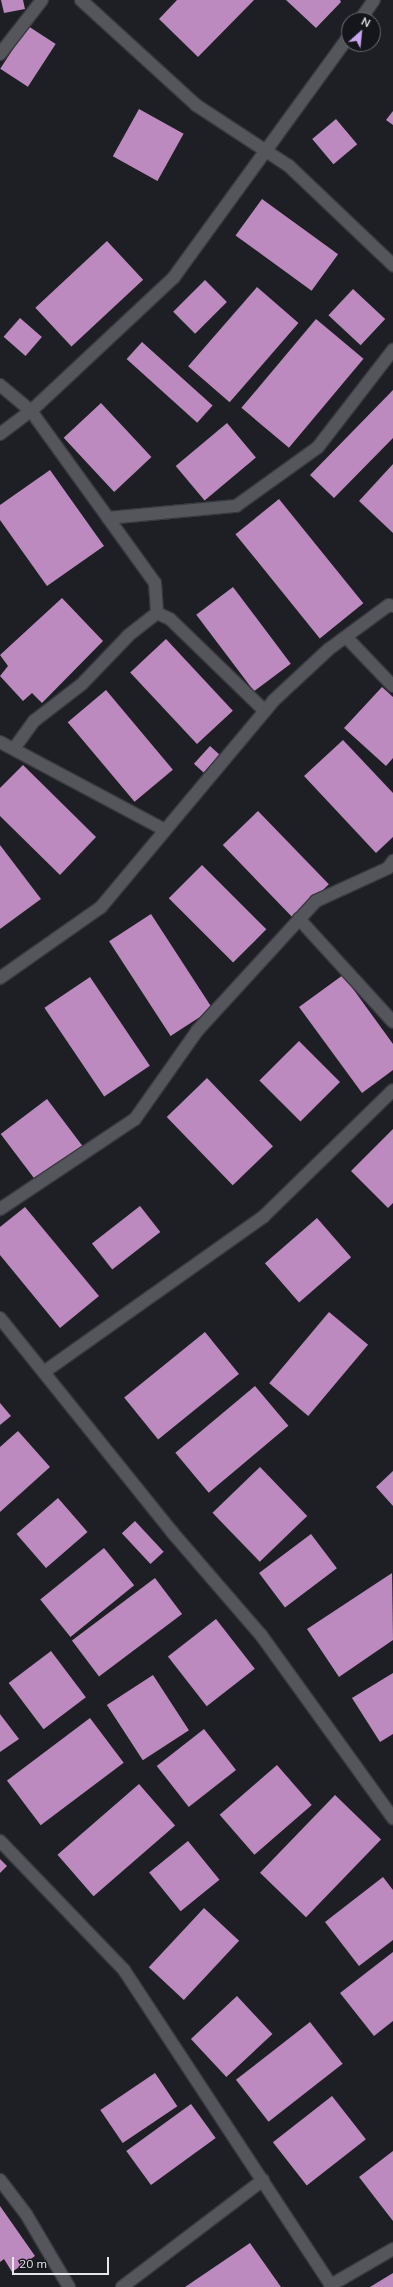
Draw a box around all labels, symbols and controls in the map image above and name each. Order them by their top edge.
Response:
north arrow [341,12,381,52]
text: N [359,14,373,30]
scale bar [14,2249,111,2275]
text: 20 m [19,2256,47,2271]

